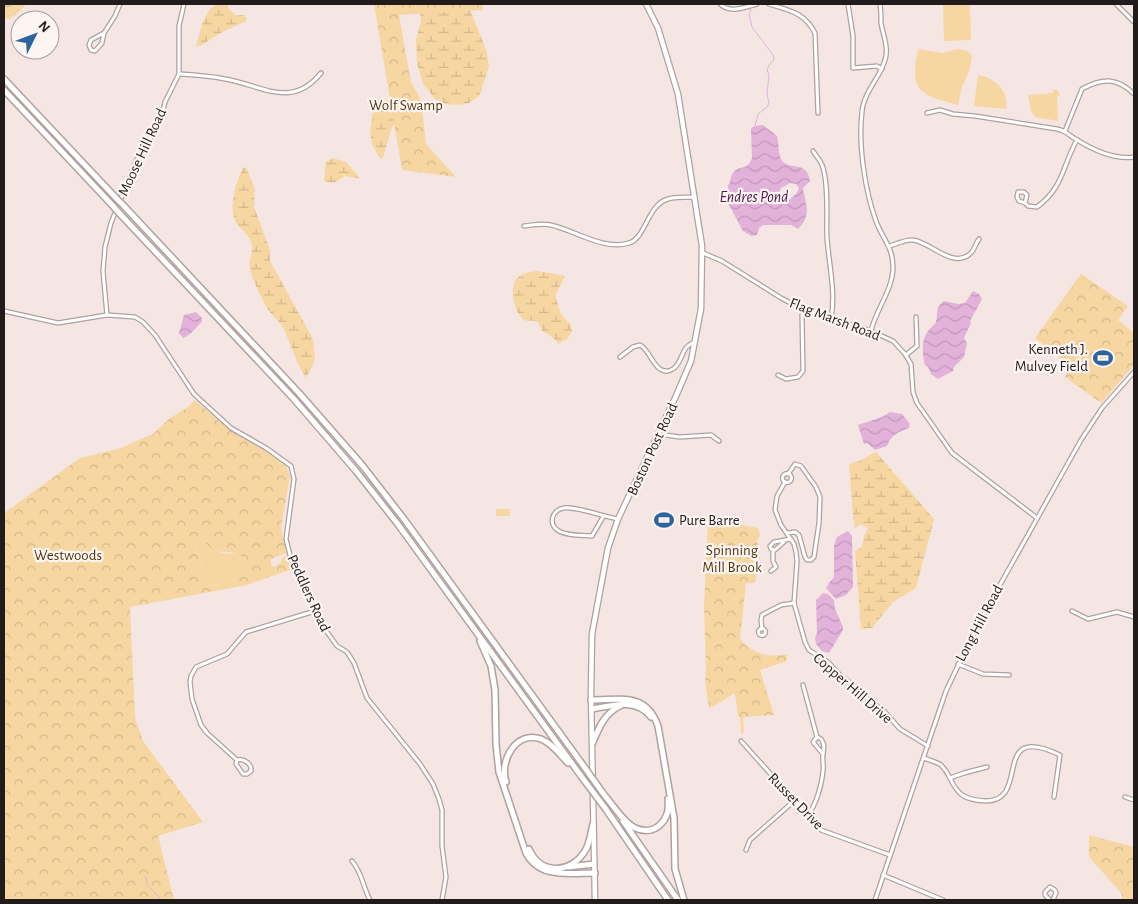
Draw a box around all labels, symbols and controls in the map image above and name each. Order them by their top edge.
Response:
north arrow [10,10,60,60]
text: N [35,19,52,35]
park label: Wolf Swamp [369,98,443,113]
street label: Moose Hill Road [116,106,169,198]
water label: Endres Pond [720,189,788,205]
street label: Flag Marsh Road [787,295,882,344]
place label: Kenneth J. Mulvey Field [1015,342,1088,374]
sports icon: Kenneth J. Mulvey Field [1092,347,1114,369]
street label: Boston Post Road [625,401,680,498]
sports icon: Pure Barre [653,509,675,531]
place label: Pure Barre [679,513,740,528]
park label: Spinning Mill Brook [702,543,762,575]
park label: Westwoods [34,548,102,563]
street label: Peddlers Road [284,552,333,634]
street label: Long Hill Road [953,582,1006,664]
street label: Copper Hill Drive [810,650,895,727]
street label: Russet Drive [765,770,826,833]

